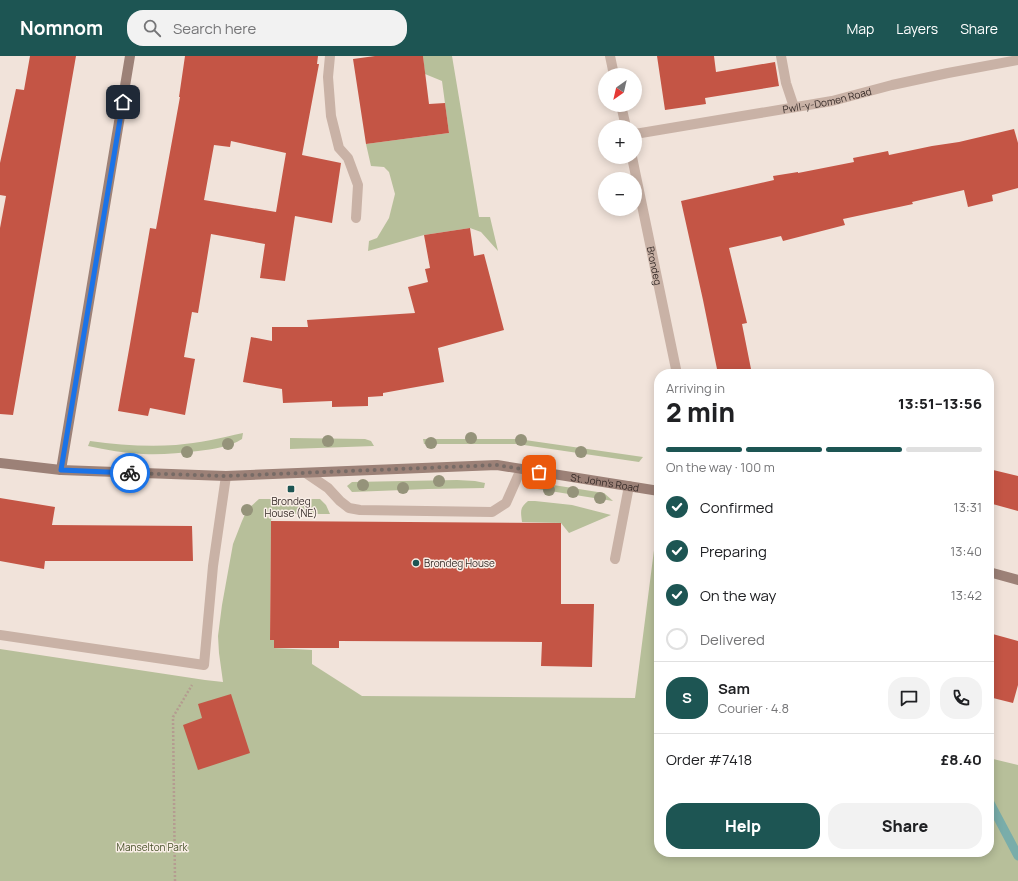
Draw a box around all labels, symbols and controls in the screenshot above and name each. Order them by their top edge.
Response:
search box [127,10,407,46]
text: Nomnom [20,15,103,41]
icon: search [141,17,163,39]
text: Search here [173,18,256,39]
text: Map [846,19,874,38]
text: Layers [896,19,938,38]
text: Share [960,19,998,38]
north arrow [598,68,642,112]
map controls [598,68,642,216]
street label: Pwll-y-Domen Road [781,84,873,116]
pin [106,85,140,119]
icon: home [112,91,134,113]
button: + [598,120,642,164]
button: − [598,172,642,216]
street label: Brondeg [644,245,665,286]
text: Arriving in [666,379,725,397]
text: 13:51–13:56 [898,393,982,414]
text: 2 min [666,394,735,430]
courier [110,453,150,493]
pin [522,455,556,489]
text: On the way · 100 m [666,458,775,476]
icon: bag [528,461,550,483]
icon: bike [119,462,141,484]
street label: St. John's Road [570,470,640,495]
marker: Brondeg House (NE) [286,484,296,494]
place label: Brondeg House (NE) [265,494,317,520]
icon: check [666,496,688,518]
text: Confirmed [700,497,773,518]
text: 13:31 [954,498,982,516]
icon: check [666,540,688,562]
text: Preparing [700,541,767,562]
text: 13:40 [950,542,982,560]
place label: Brondeg House [424,556,495,570]
marker: Brondeg House [411,558,421,568]
icon: check [666,584,688,606]
text: On the way [700,585,776,606]
text: 13:42 [951,586,982,604]
text: Delivered [700,629,765,650]
button: chat [888,677,930,719]
button: phone [940,677,982,719]
text: Sam [718,678,750,699]
text: S [682,687,692,708]
text: Courier · 4.8 [718,699,789,717]
text: Order #7418 [666,749,752,770]
text: £8.40 [941,749,982,770]
button: Help [666,803,820,849]
button: Share [828,803,982,849]
park label: Manselton Park [117,840,188,854]

